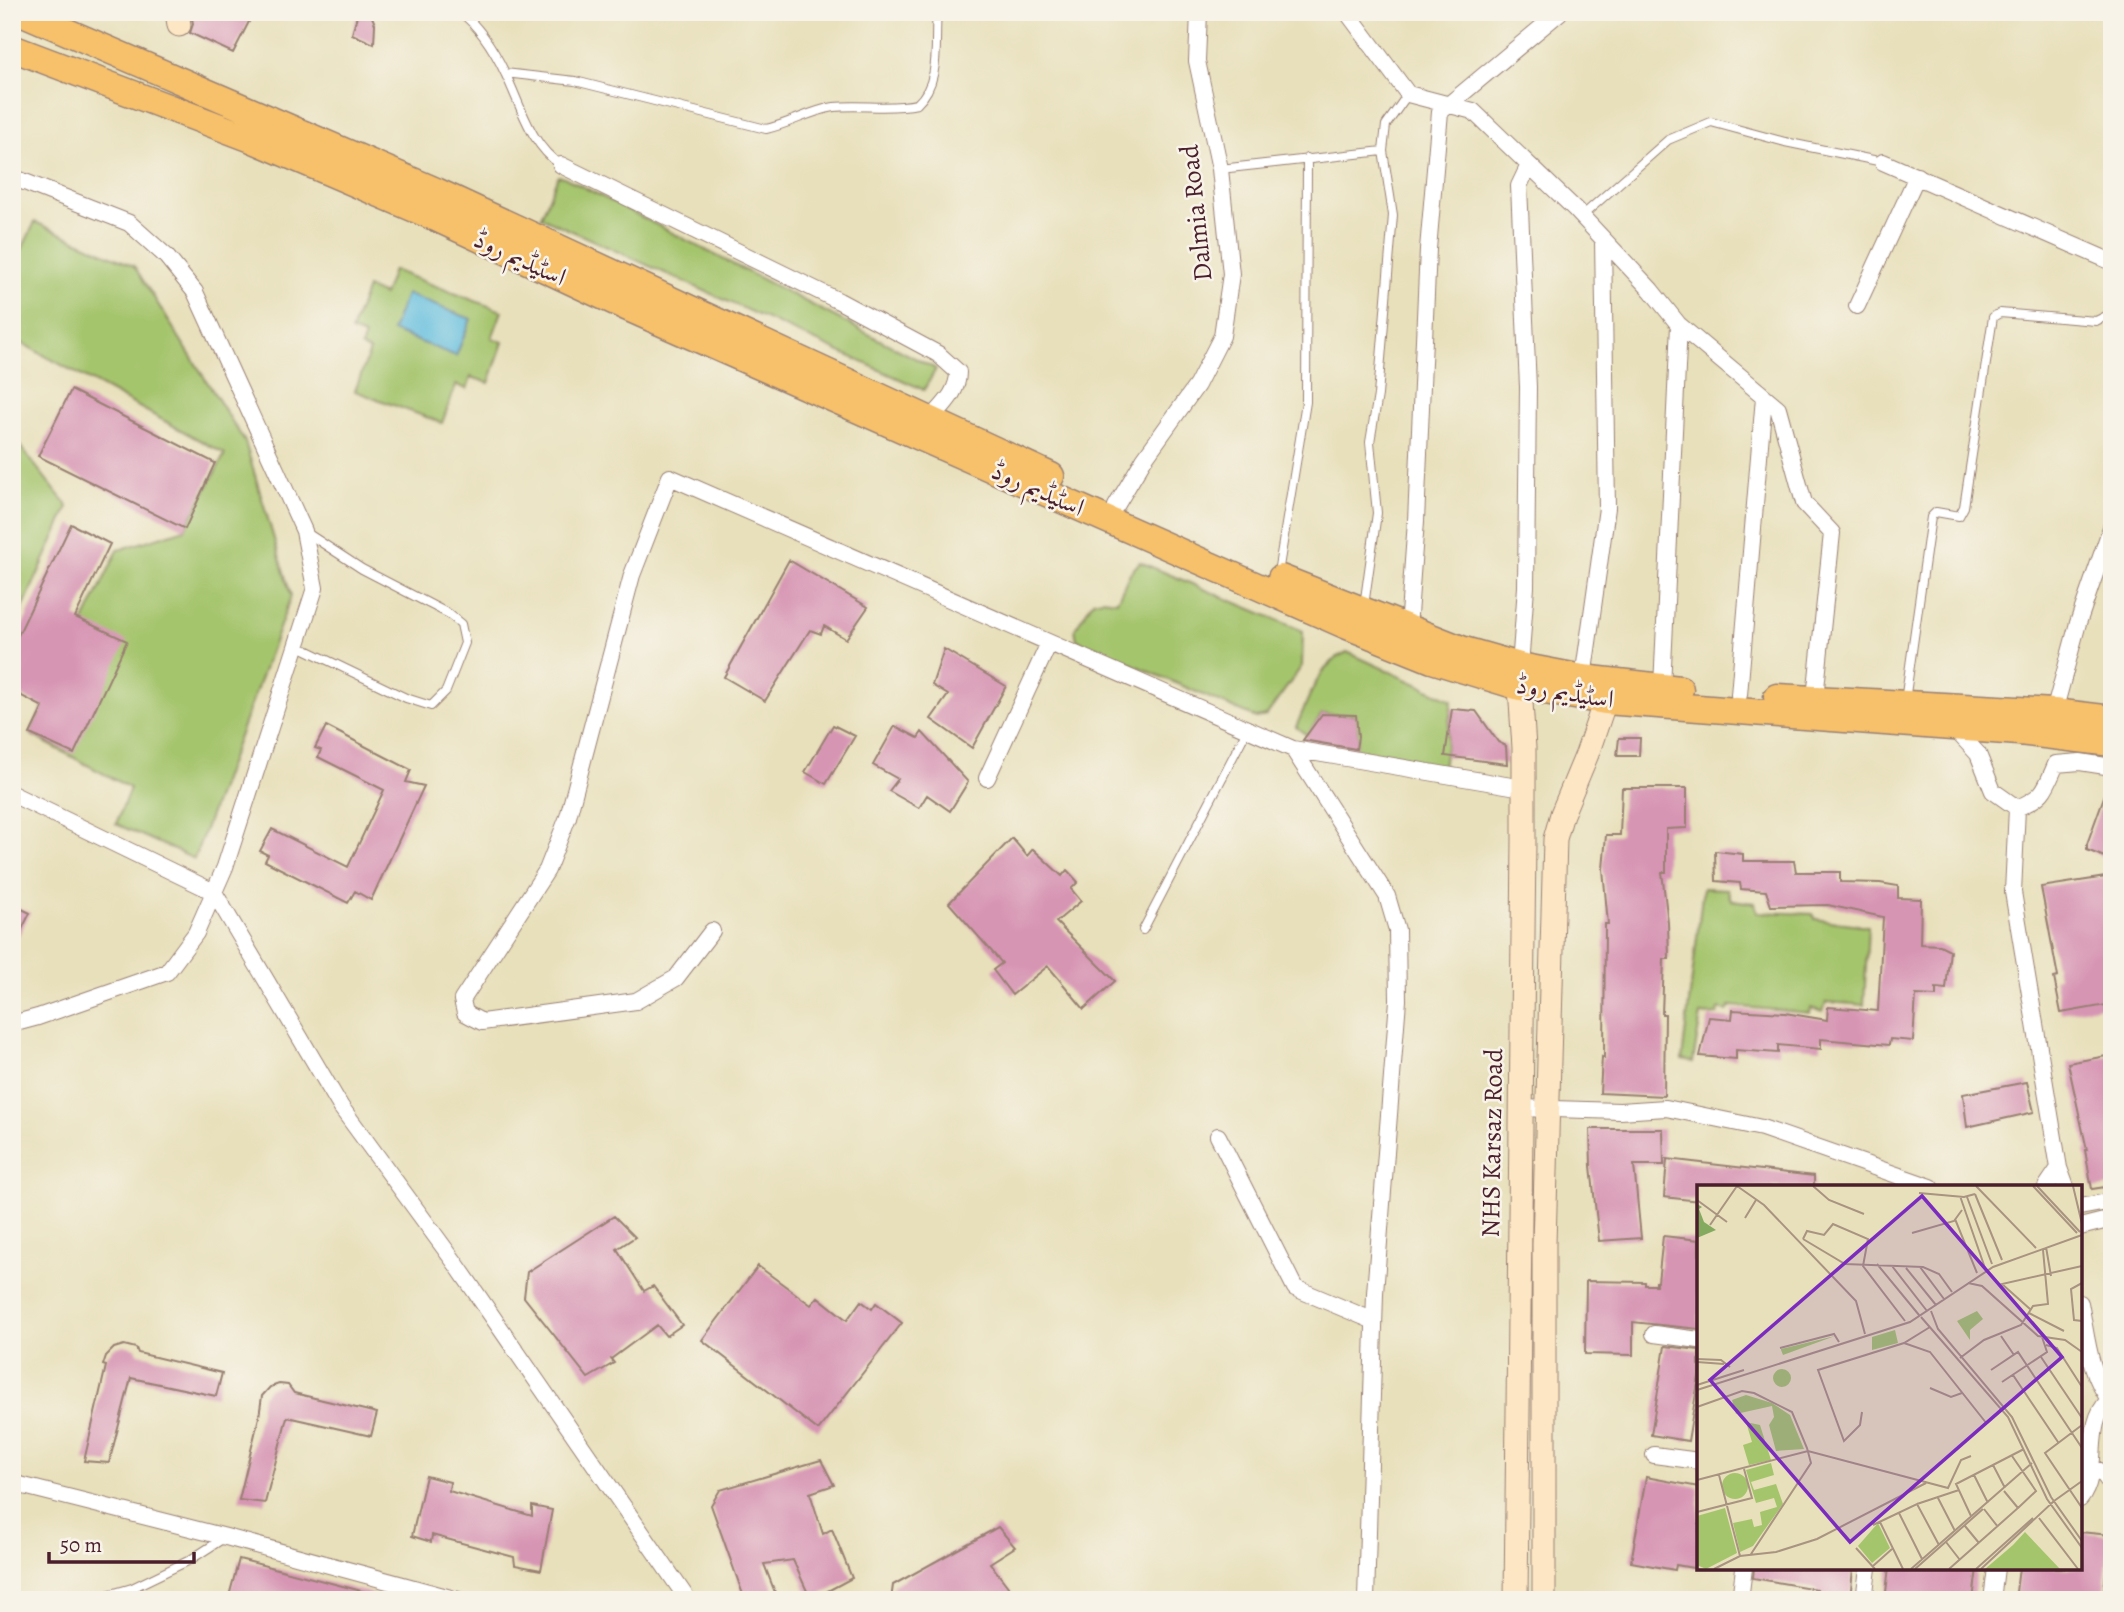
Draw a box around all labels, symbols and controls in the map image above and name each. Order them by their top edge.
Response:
street label: Dalmia Road [1171,143,1221,283]
street label: اسٹیڈیم روڈ [466,221,572,299]
street label: اسٹیڈیم روڈ [984,453,1090,530]
street label: اسٹیڈیم روڈ [1513,667,1616,722]
street label: NHS Karsaz Road [1473,1048,1511,1238]
inset map [1697,1185,2082,1570]
scale bar [49,1521,194,1565]
text: 50 m [60,1531,102,1559]

